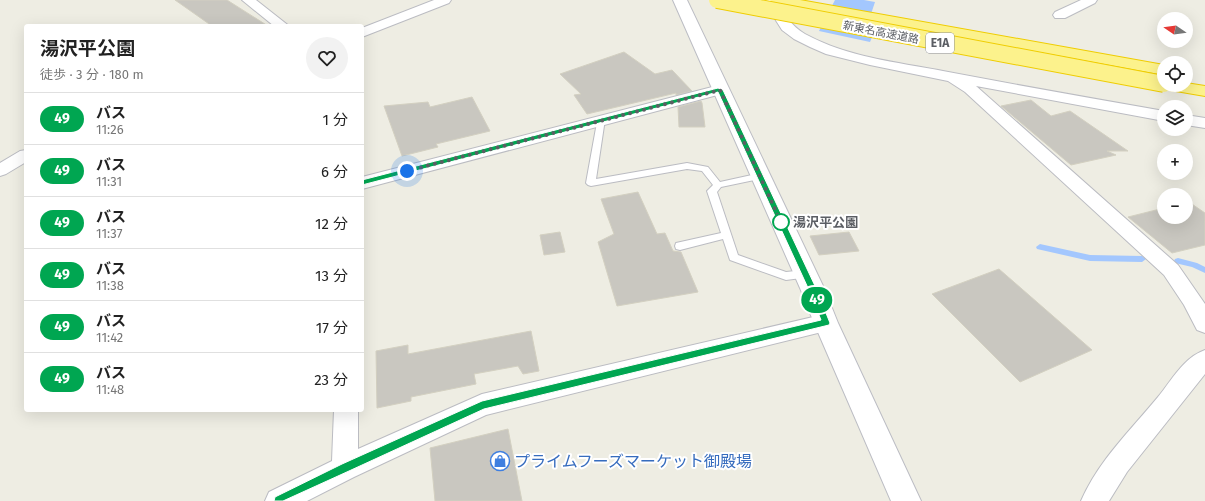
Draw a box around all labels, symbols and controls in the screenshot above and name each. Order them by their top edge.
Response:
north arrow [1157,12,1193,48]
map controls [1157,12,1193,224]
street label: 新東名高速道路 [842,19,920,46]
road number: E1A [926,33,954,53]
text: 湯沢平公園 [40,37,135,60]
button: heart [306,37,348,79]
button: locate [1157,56,1193,92]
text: 徒歩 · 3 分 · 180 m [40,67,144,82]
button: layers [1157,100,1193,136]
text: バス [96,104,126,122]
text: 49 [54,110,70,127]
text: 1 分 [323,111,348,129]
text: 11:26 [96,122,124,137]
button: + [1157,144,1193,180]
text: バス [96,156,126,174]
your location [397,161,417,181]
text: 49 [54,162,70,179]
text: 6 分 [321,163,348,181]
text: 11:31 [96,174,122,189]
button: − [1157,188,1193,224]
text: バス [96,208,126,226]
marker: 湯沢平公園 [772,213,790,231]
text: 49 [54,214,70,231]
text: 12 分 [315,215,348,233]
place label: 湯沢平公園 [793,215,858,230]
text: 11:37 [96,226,123,241]
text: バス [96,260,126,278]
text: 49 [54,266,70,283]
text: 13 分 [315,267,348,285]
text: 11:38 [96,278,124,293]
line badge: 49 [799,287,835,313]
text: 49 [809,291,825,308]
text: バス [96,312,126,330]
text: 49 [54,318,70,335]
text: 17 分 [316,319,348,337]
text: 11:42 [96,330,123,345]
text: バス [96,364,126,382]
text: 49 [54,370,70,387]
text: 23 分 [314,371,348,389]
text: 11:48 [96,382,124,397]
shop icon: プライムフーズマーケット御殿場 [489,450,511,472]
place label: プライムフーズマーケット御殿場 [514,452,752,471]

